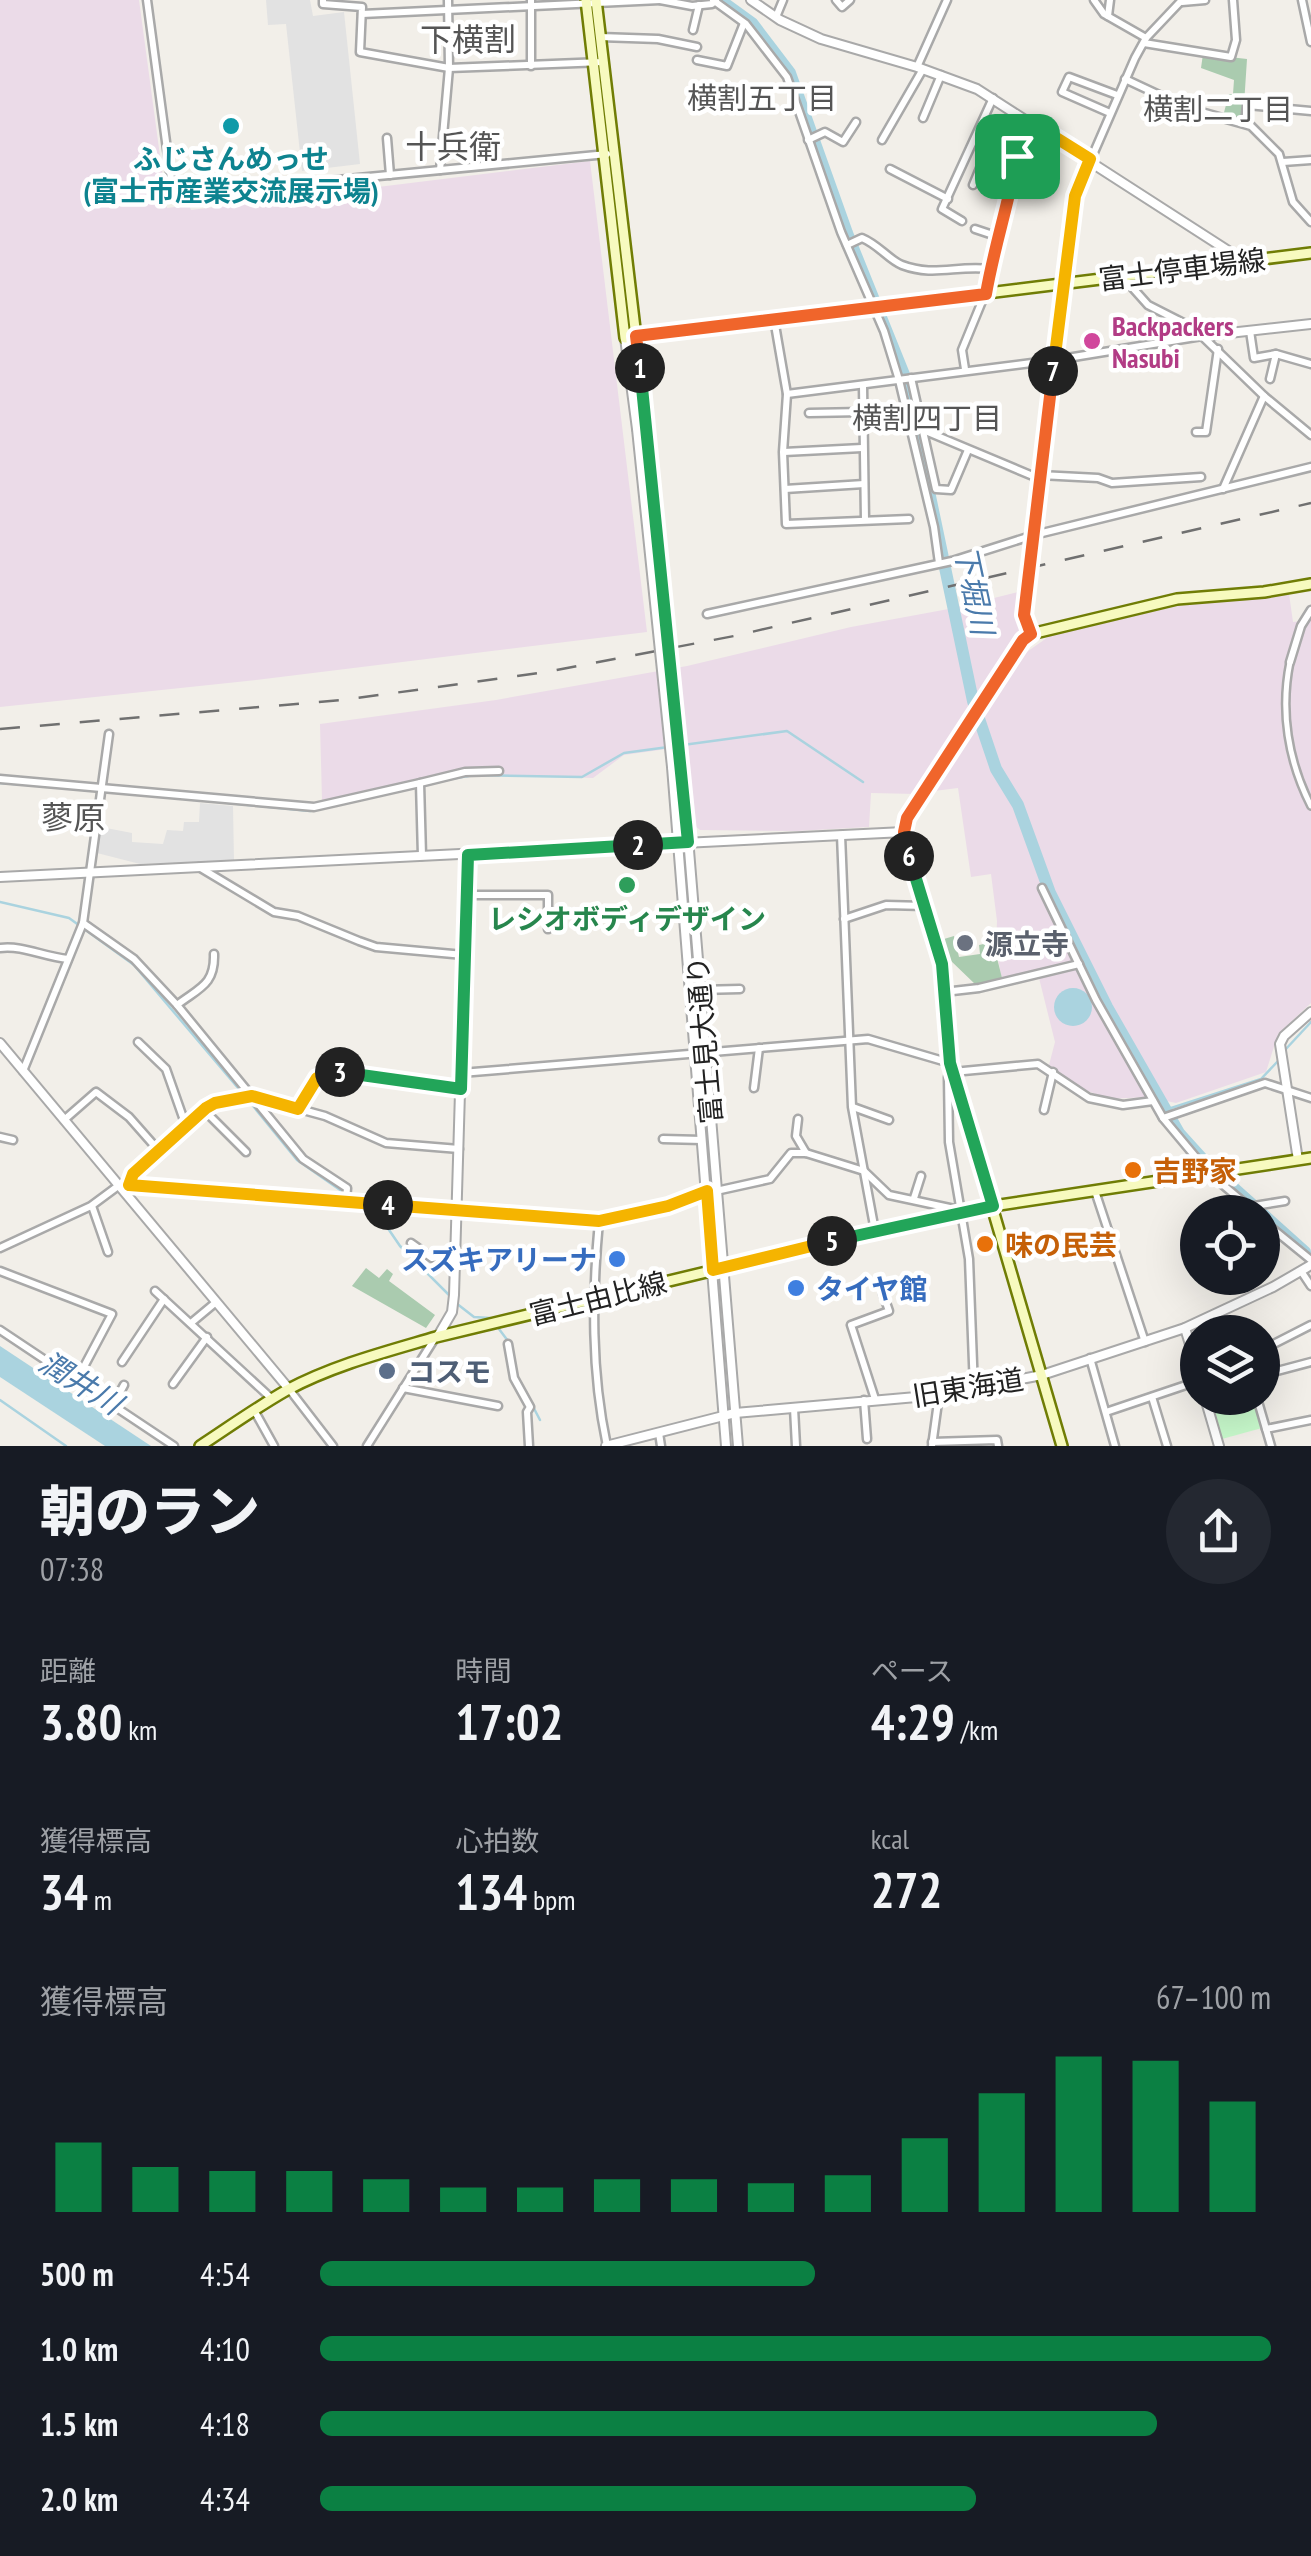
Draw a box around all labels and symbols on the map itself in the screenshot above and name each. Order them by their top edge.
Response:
district label: 下横割 [420,18,516,60]
district label: 横割五丁目 [687,78,837,117]
district label: 横割二丁目 [1143,89,1293,128]
pin [975,114,1060,199]
marker: ふじさんめっせ (富士市産業交流展示場) [220,115,242,137]
district label: 十兵衛 [405,125,501,167]
place label: ふじさんめっせ (富士市産業交流展示場) [83,140,379,209]
street label: 富士停車場線 [1096,240,1268,298]
place label: Backpackers Nasubi [1112,307,1234,376]
marker: Backpackers Nasubi [1081,330,1103,352]
pin: 1 [615,343,665,393]
pin: 7 [1028,346,1078,396]
district label: 横割四丁目 [852,398,1002,437]
water label: 下堀川 [947,542,1004,641]
district label: 蓼原 [41,796,105,838]
pin: 2 [613,820,663,870]
pin: 6 [884,831,934,881]
marker: レシオボディデザイン [616,874,638,896]
place label: レシオボディデザイン [488,900,766,937]
place label: 源立寺 [985,925,1069,962]
marker: 源立寺 [954,932,976,954]
street label: 富士見大通り [678,955,730,1125]
pin: 3 [315,1047,365,1097]
place label: 吉野家 [1153,1152,1237,1189]
marker: 吉野家 [1122,1159,1144,1181]
pin: 4 [363,1180,413,1230]
pin: 5 [807,1216,857,1266]
place label: 味の民芸 [1005,1226,1117,1263]
marker: 味の民芸 [974,1233,996,1255]
place label: スズキアリーナ [401,1241,597,1278]
marker: スズキアリーナ [606,1248,628,1270]
street label: 富士由比線 [526,1263,670,1333]
place label: タイヤ館 [816,1270,927,1307]
marker: タイヤ館 [785,1277,807,1299]
water label: 潤井川 [33,1342,132,1424]
place label: コスモ [407,1353,491,1390]
marker: コスモ [376,1360,398,1382]
street label: 旧東海道 [910,1360,1026,1414]

